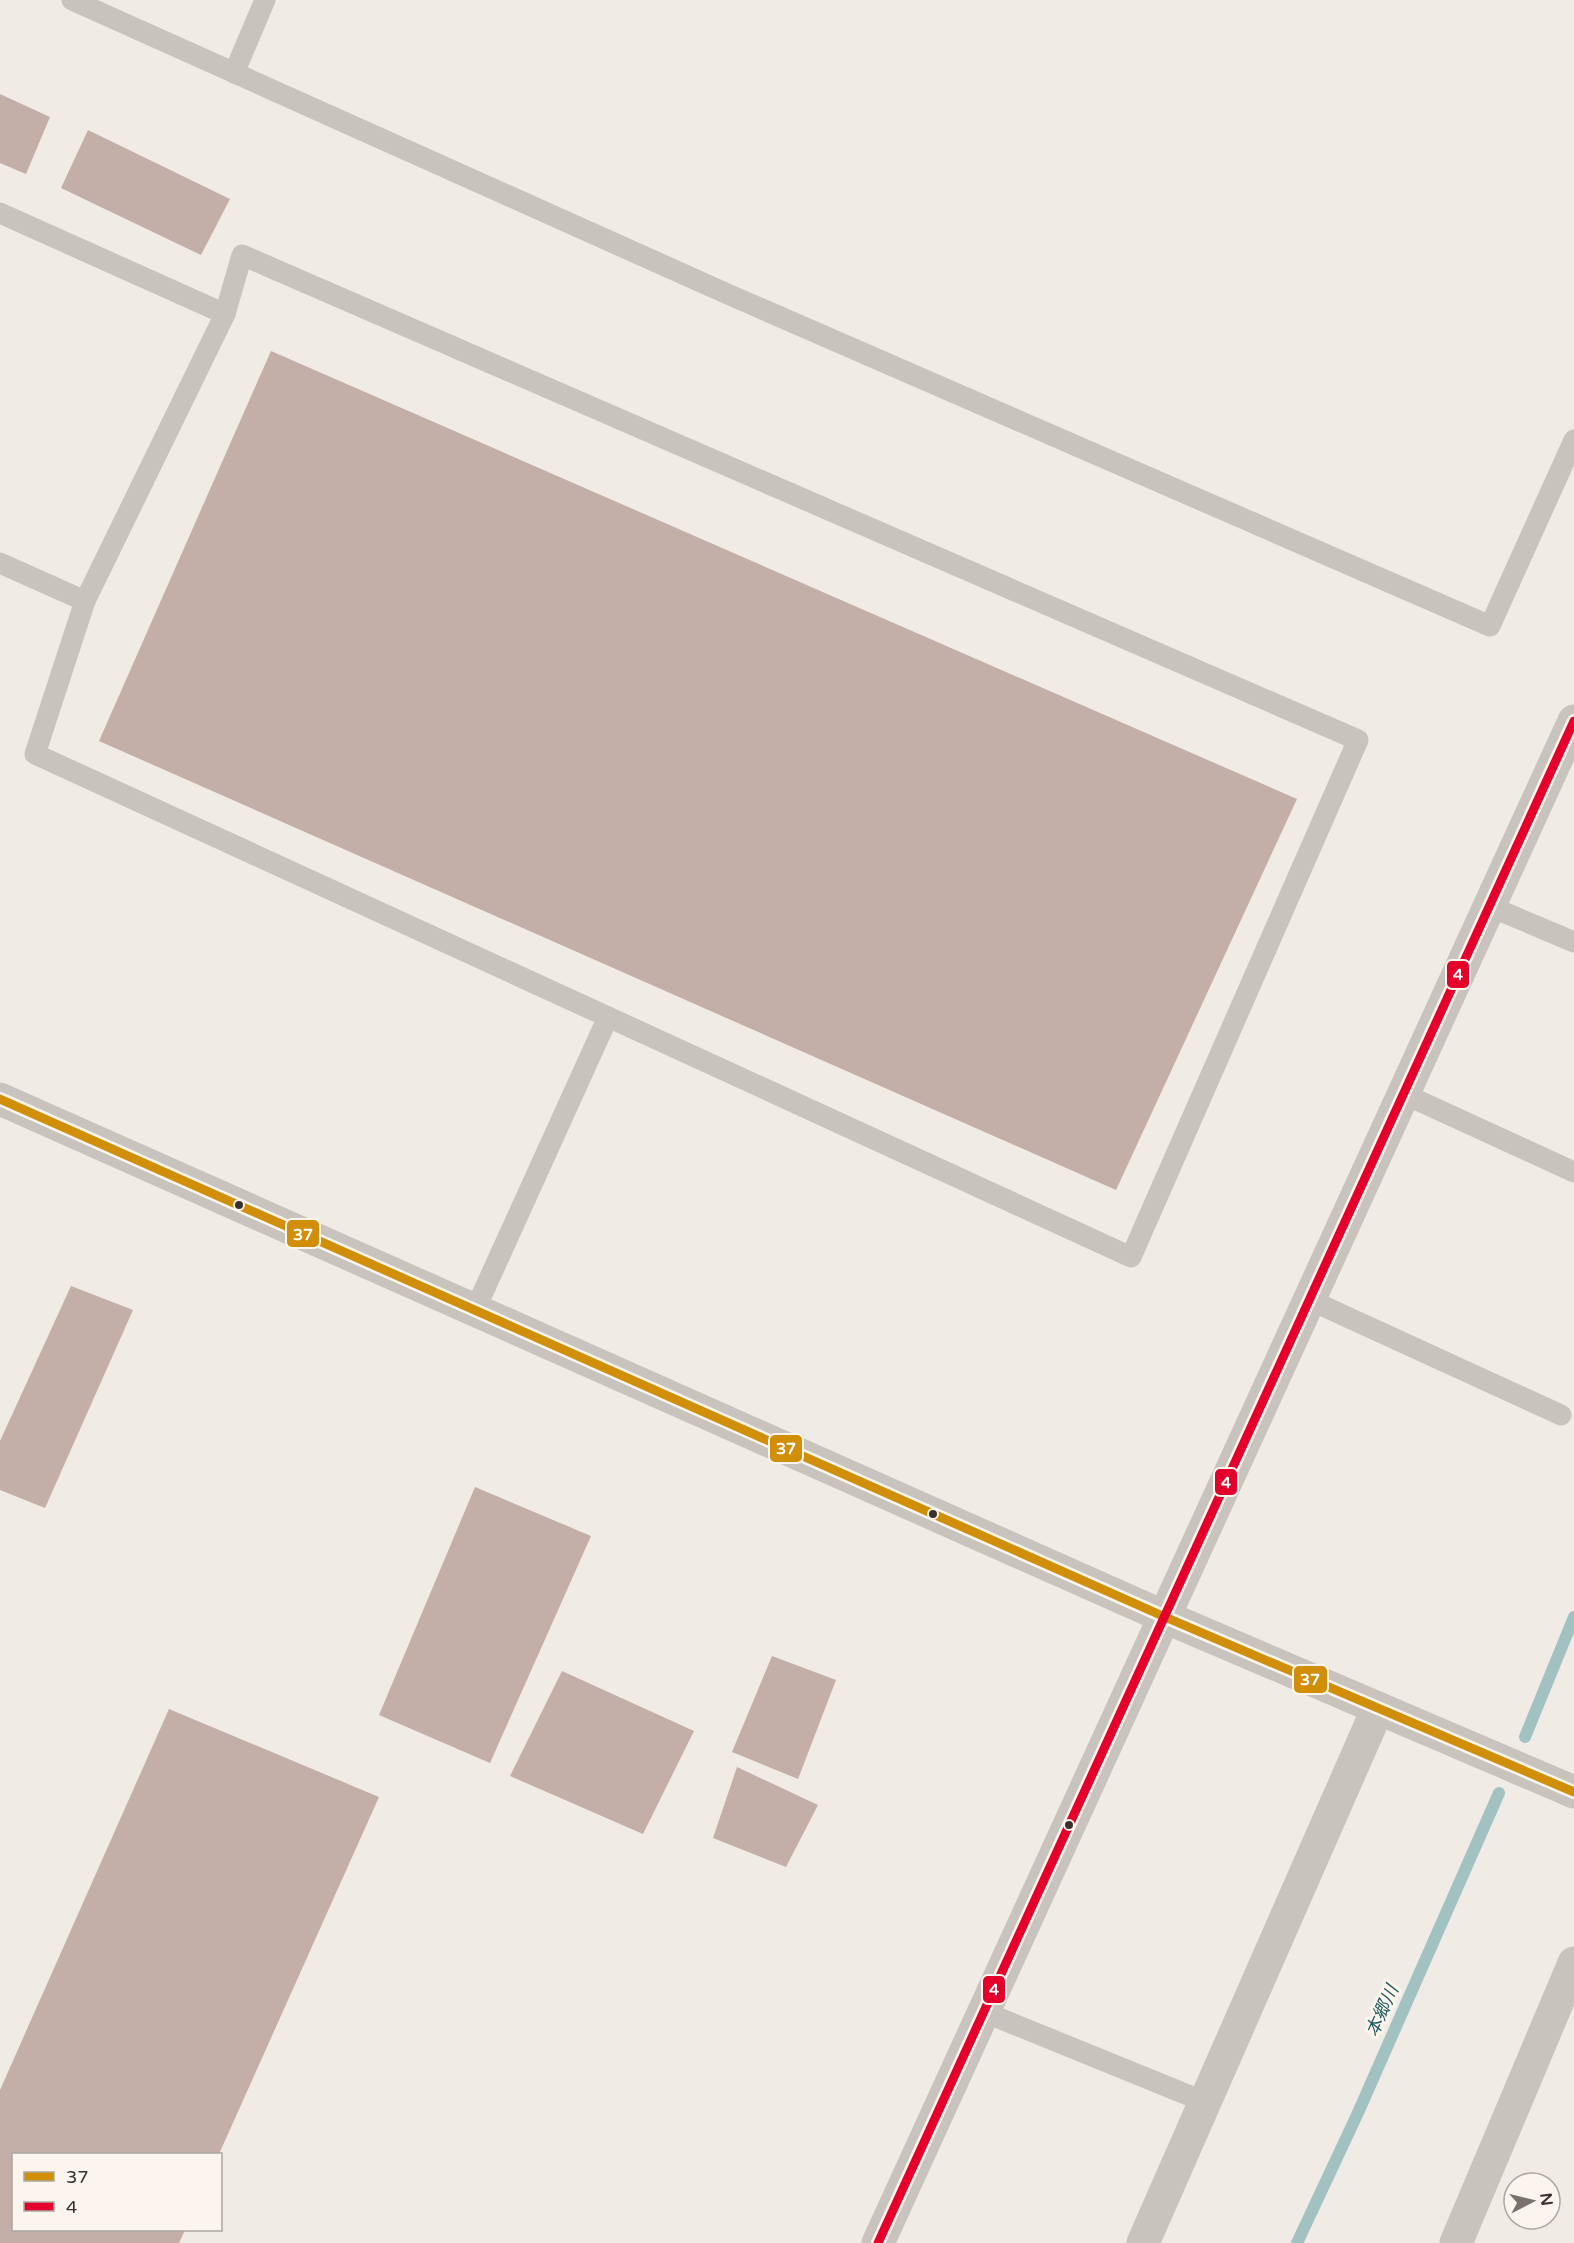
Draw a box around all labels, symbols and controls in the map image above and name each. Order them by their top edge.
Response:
line badge: 4 [1446,960,1470,989]
text: 4 [1453,965,1463,985]
unlabelled marker [233,1199,245,1211]
line badge: 37 [286,1219,320,1248]
text: 37 [293,1225,313,1245]
line badge: 37 [769,1434,803,1463]
text: 37 [776,1439,796,1459]
line badge: 4 [1214,1468,1238,1496]
text: 4 [1221,1473,1231,1493]
unlabelled marker [927,1508,939,1520]
line badge: 37 [1293,1665,1328,1694]
text: 37 [1300,1670,1320,1690]
unlabelled marker [1063,1819,1075,1831]
line badge: 4 [982,1975,1006,2004]
text: 4 [989,1980,999,2000]
water label: 本郷川 [1361,1980,1404,2040]
legend [12,2153,222,2231]
text: 37 [66,2166,89,2188]
north arrow [1502,2171,1562,2231]
text: N [1535,2192,1557,2207]
text: 4 [66,2196,77,2218]

